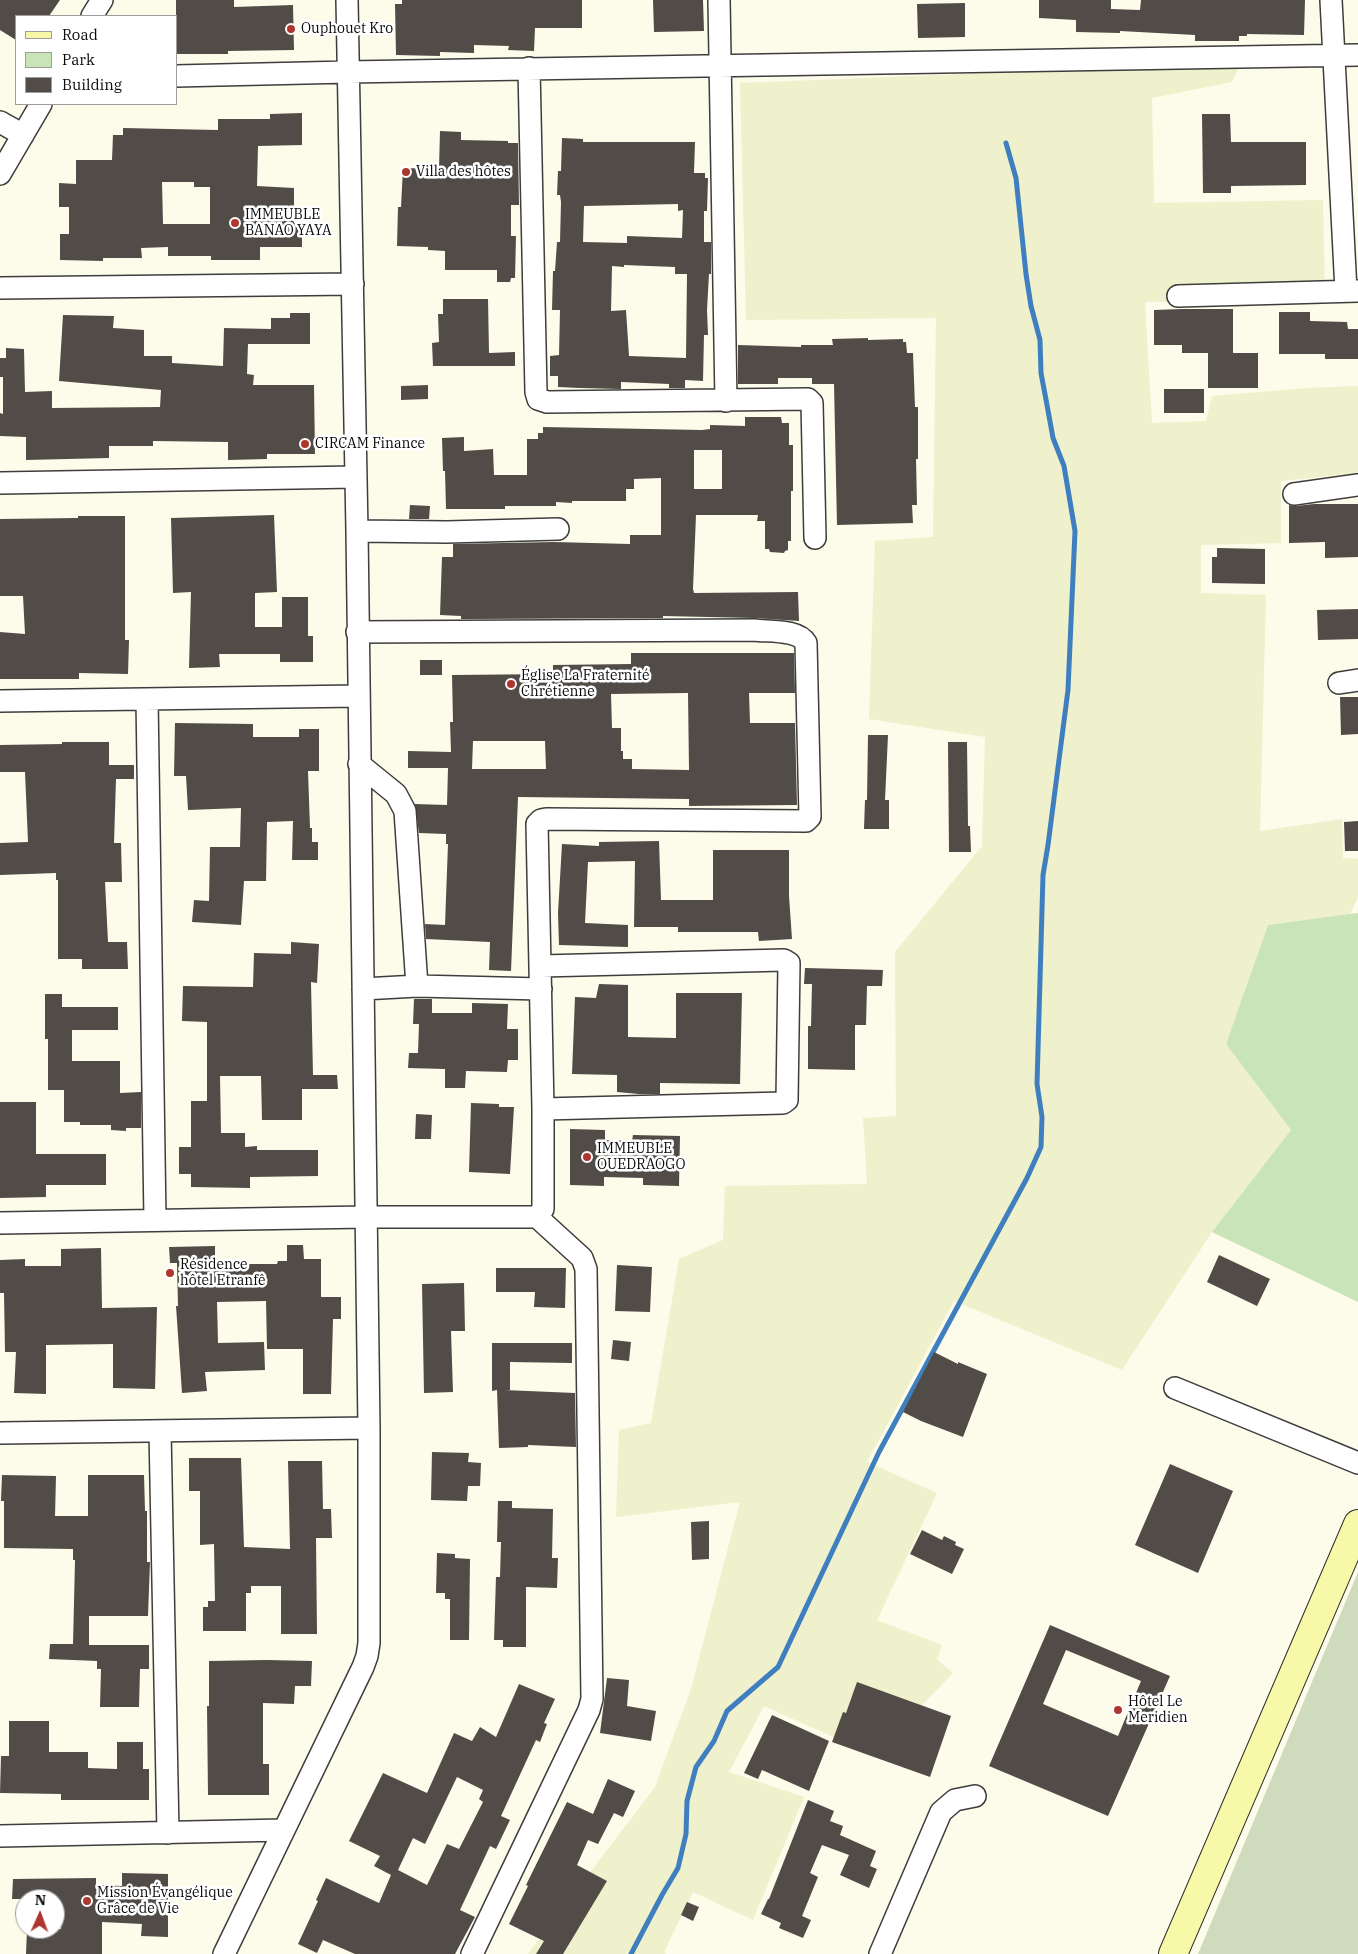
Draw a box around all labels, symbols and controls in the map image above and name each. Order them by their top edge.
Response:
legend [15,15,178,105]
place label: Ouphouet Kro [301,21,393,37]
marker: Ouphouet Kro [285,23,297,35]
text: Road [62,25,98,44]
text: Park [62,50,95,69]
text: Building [62,75,122,94]
place label: Villa des hôtes [416,164,511,180]
marker: Villa des hôtes [400,166,412,178]
place label: IMMEUBLE BANAO YAYA [245,207,332,240]
marker: IMMEUBLE BANAO YAYA [229,217,241,229]
place label: CIRCAM Finance [315,436,425,452]
marker: CIRCAM Finance [299,438,311,450]
place label: Église La Fraternité Chrétienne [521,668,649,700]
marker: Église La Fraternité Chrétienne [505,678,517,690]
place label: IMMEUBLE OUEDRAOGO [597,1141,686,1174]
marker: IMMEUBLE OUEDRAOGO [581,1151,593,1163]
place label: Résidence hôtel Etranfê [180,1257,265,1290]
marker: Résidence hôtel Etranfê [164,1267,176,1279]
place label: Hôtel Le Meridien [1128,1694,1188,1726]
marker: Hôtel Le Meridien [1112,1704,1124,1716]
place label: Mission Évangélique Grâce de Vie [97,1885,233,1918]
north arrow [15,1889,65,1939]
text: N [35,1891,46,1909]
marker: Mission Évangélique Grâce de Vie [81,1895,93,1907]

